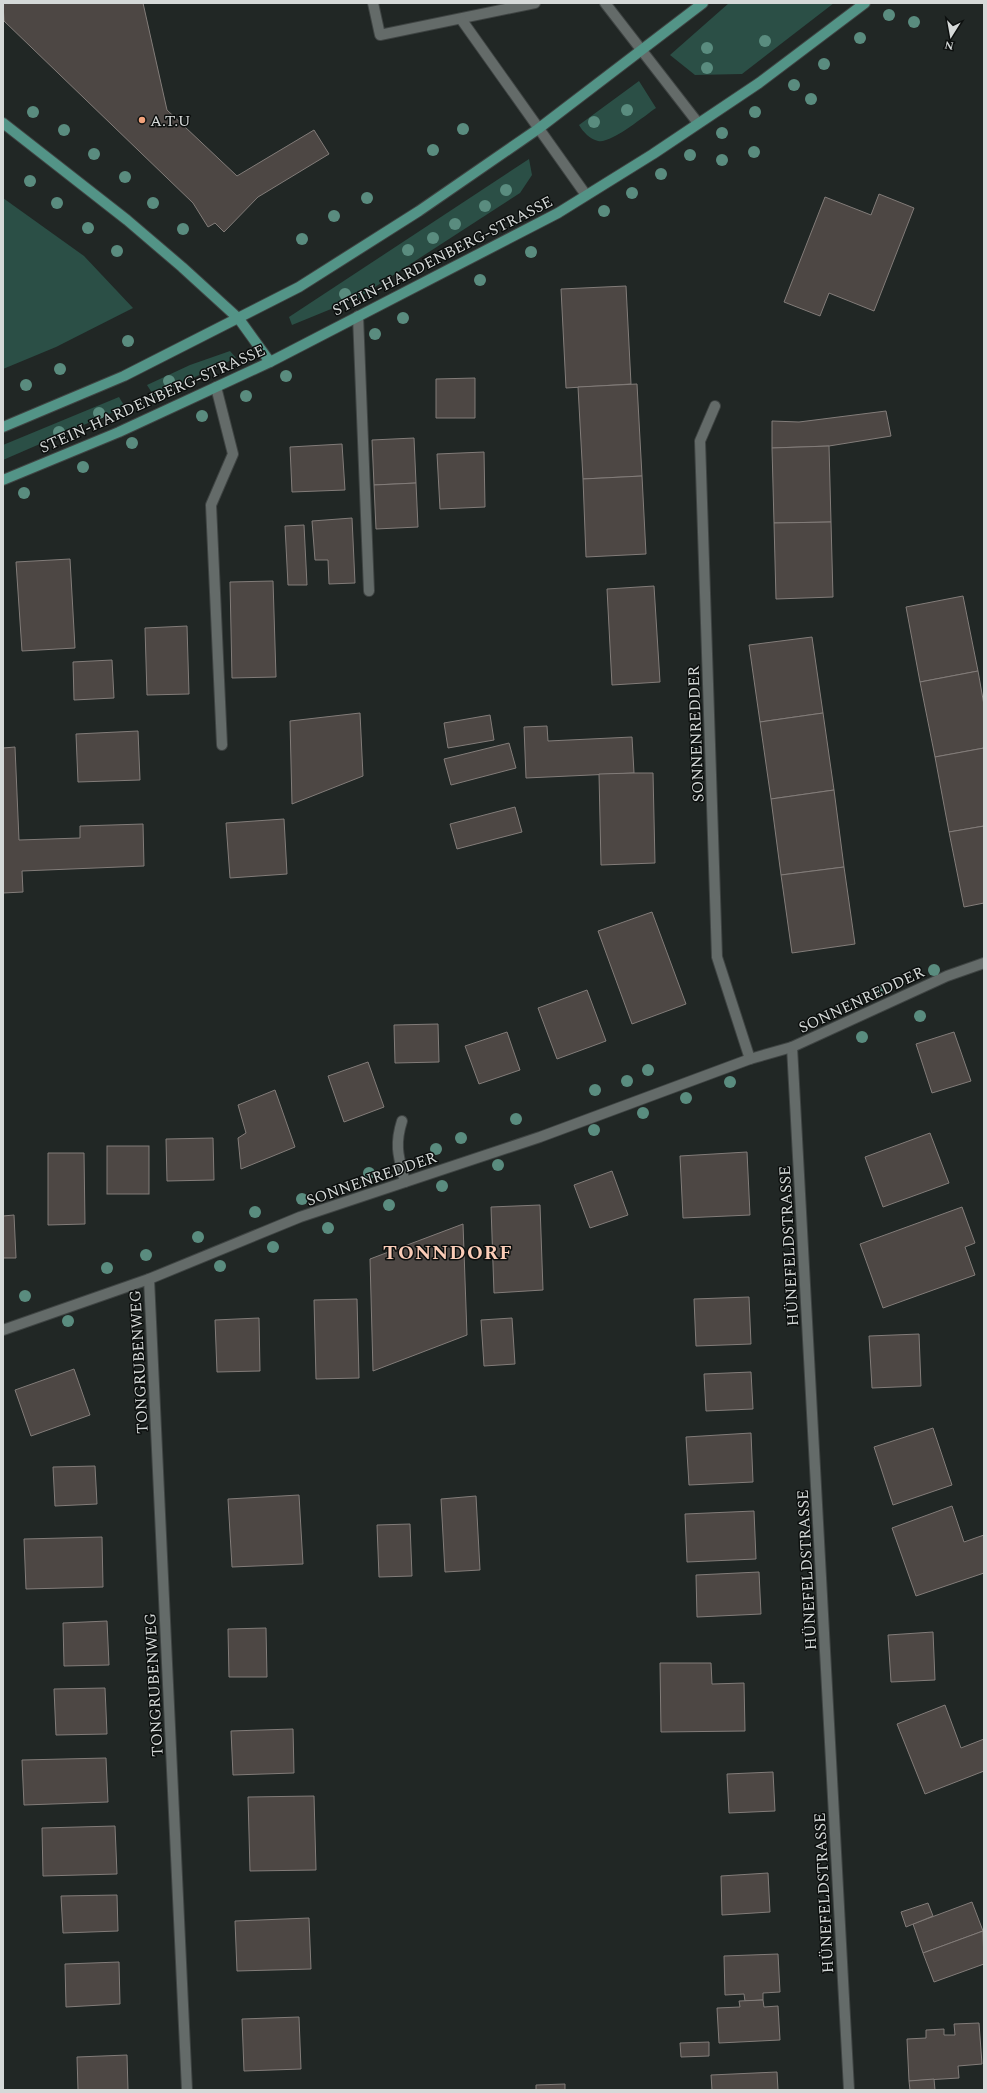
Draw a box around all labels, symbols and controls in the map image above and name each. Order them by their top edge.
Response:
north arrow [931,16,971,56]
text: N [943,36,955,55]
place label: A.T.U [150,109,191,133]
marker: A.T.U [137,115,147,125]
street label: STEIN-HARDENBERG-STRASSE [328,190,557,322]
street label: STEIN-HARDENBERG-STRASSE [36,338,269,460]
street label: SONNENREDDER [682,665,710,803]
street label: SONNENREDDER [794,960,929,1040]
street label: SONNENREDDER [303,1145,440,1213]
street label: HÜNEFELDSTRASSE [773,1165,805,1327]
district label: TONNDORF [383,1238,513,1268]
street label: TONGRUBENWEG [123,1289,155,1434]
street label: HÜNEFELDSTRASSE [791,1489,823,1651]
street label: TONGRUBENWEG [138,1612,170,1757]
street label: HÜNEFELDSTRASSE [808,1812,840,1974]

